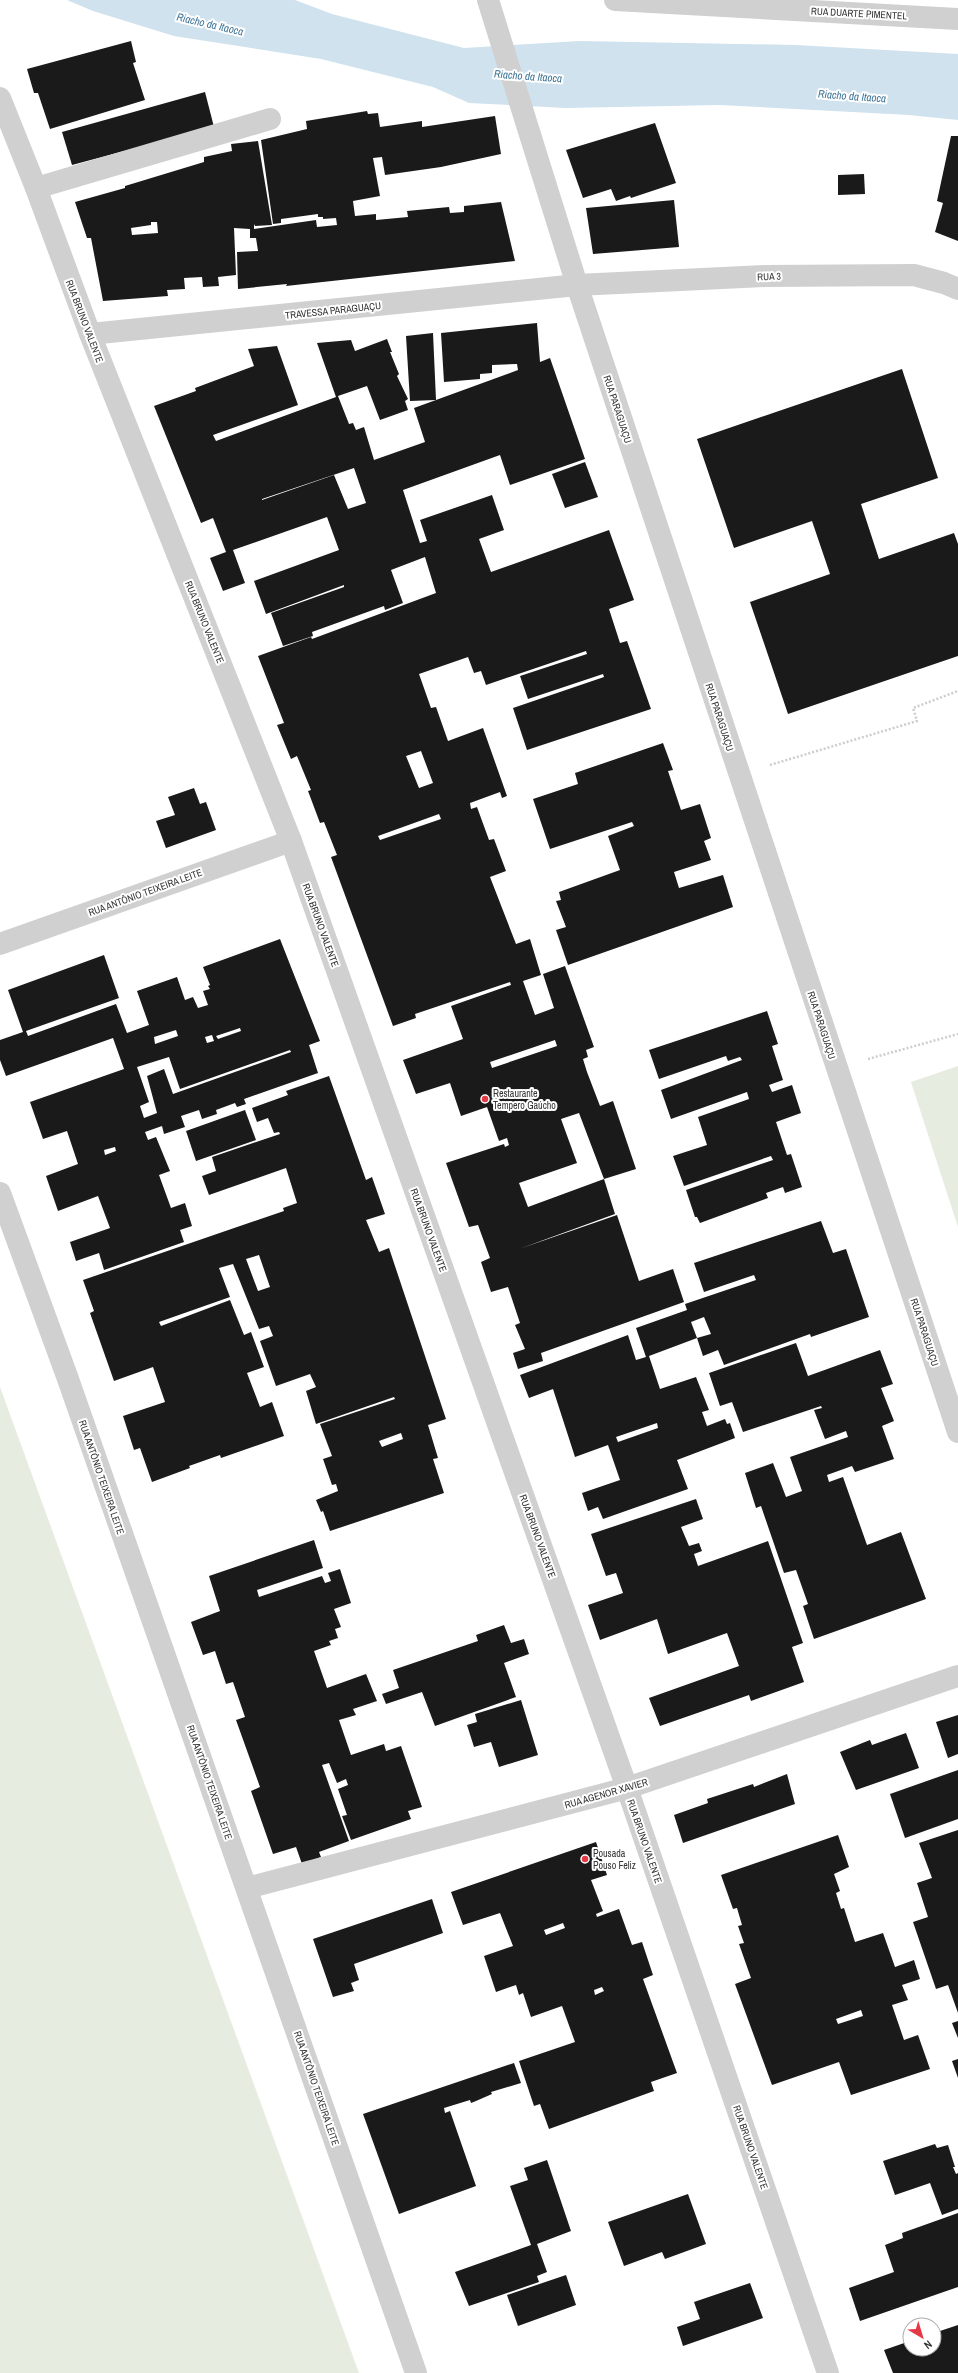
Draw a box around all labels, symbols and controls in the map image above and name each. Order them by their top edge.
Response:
street label: RUA DUARTE PIMENTEL [811,4,908,23]
water label: Riacho da Itaoca [175,10,245,38]
water label: Riacho da Itaoca [493,67,563,85]
water label: Riacho da Itaoca [817,87,887,105]
street label: RUA 3 [757,270,782,283]
street label: RUA BRUNO VALENTE [63,278,106,364]
street label: TRAVESSA PARAGUAÇU [284,299,382,322]
street label: RUA PARAGUAÇU [600,374,635,445]
street label: RUA BRUNO VALENTE [182,579,227,665]
street label: RUA PARAGUAÇU [702,682,737,753]
street label: RUA ANTÔNIO TEIXEIRA LEITE [87,866,204,919]
street label: RUA BRUNO VALENTE [299,882,342,969]
street label: RUA PARAGUAÇU [804,990,839,1061]
place label: Restaurante Tempero Gaúcho [493,1087,556,1112]
marker: Restaurante Tempero Gaúcho [480,1094,490,1104]
street label: RUA BRUNO VALENTE [407,1187,450,1274]
street label: RUA PARAGUAÇU [907,1297,942,1368]
street label: RUA ANTÔNIO TEIXEIRA LEITE [76,1418,127,1536]
street label: RUA BRUNO VALENTE [516,1493,559,1580]
street label: RUA ANTÔNIO TEIXEIRA LEITE [184,1723,235,1841]
street label: RUA AGENOR XAVIER [563,1775,649,1812]
street label: RUA BRUNO VALENTE [624,1798,665,1885]
place label: Pousada Pouso Feliz [593,1847,636,1872]
marker: Pousada Pouso Feliz [580,1854,590,1864]
street label: RUA ANTÔNIO TEIXEIRA LEITE [291,2029,342,2147]
street label: RUA BRUNO VALENTE [730,2104,771,2191]
north arrow [902,2317,942,2357]
text: N [921,2337,935,2352]

